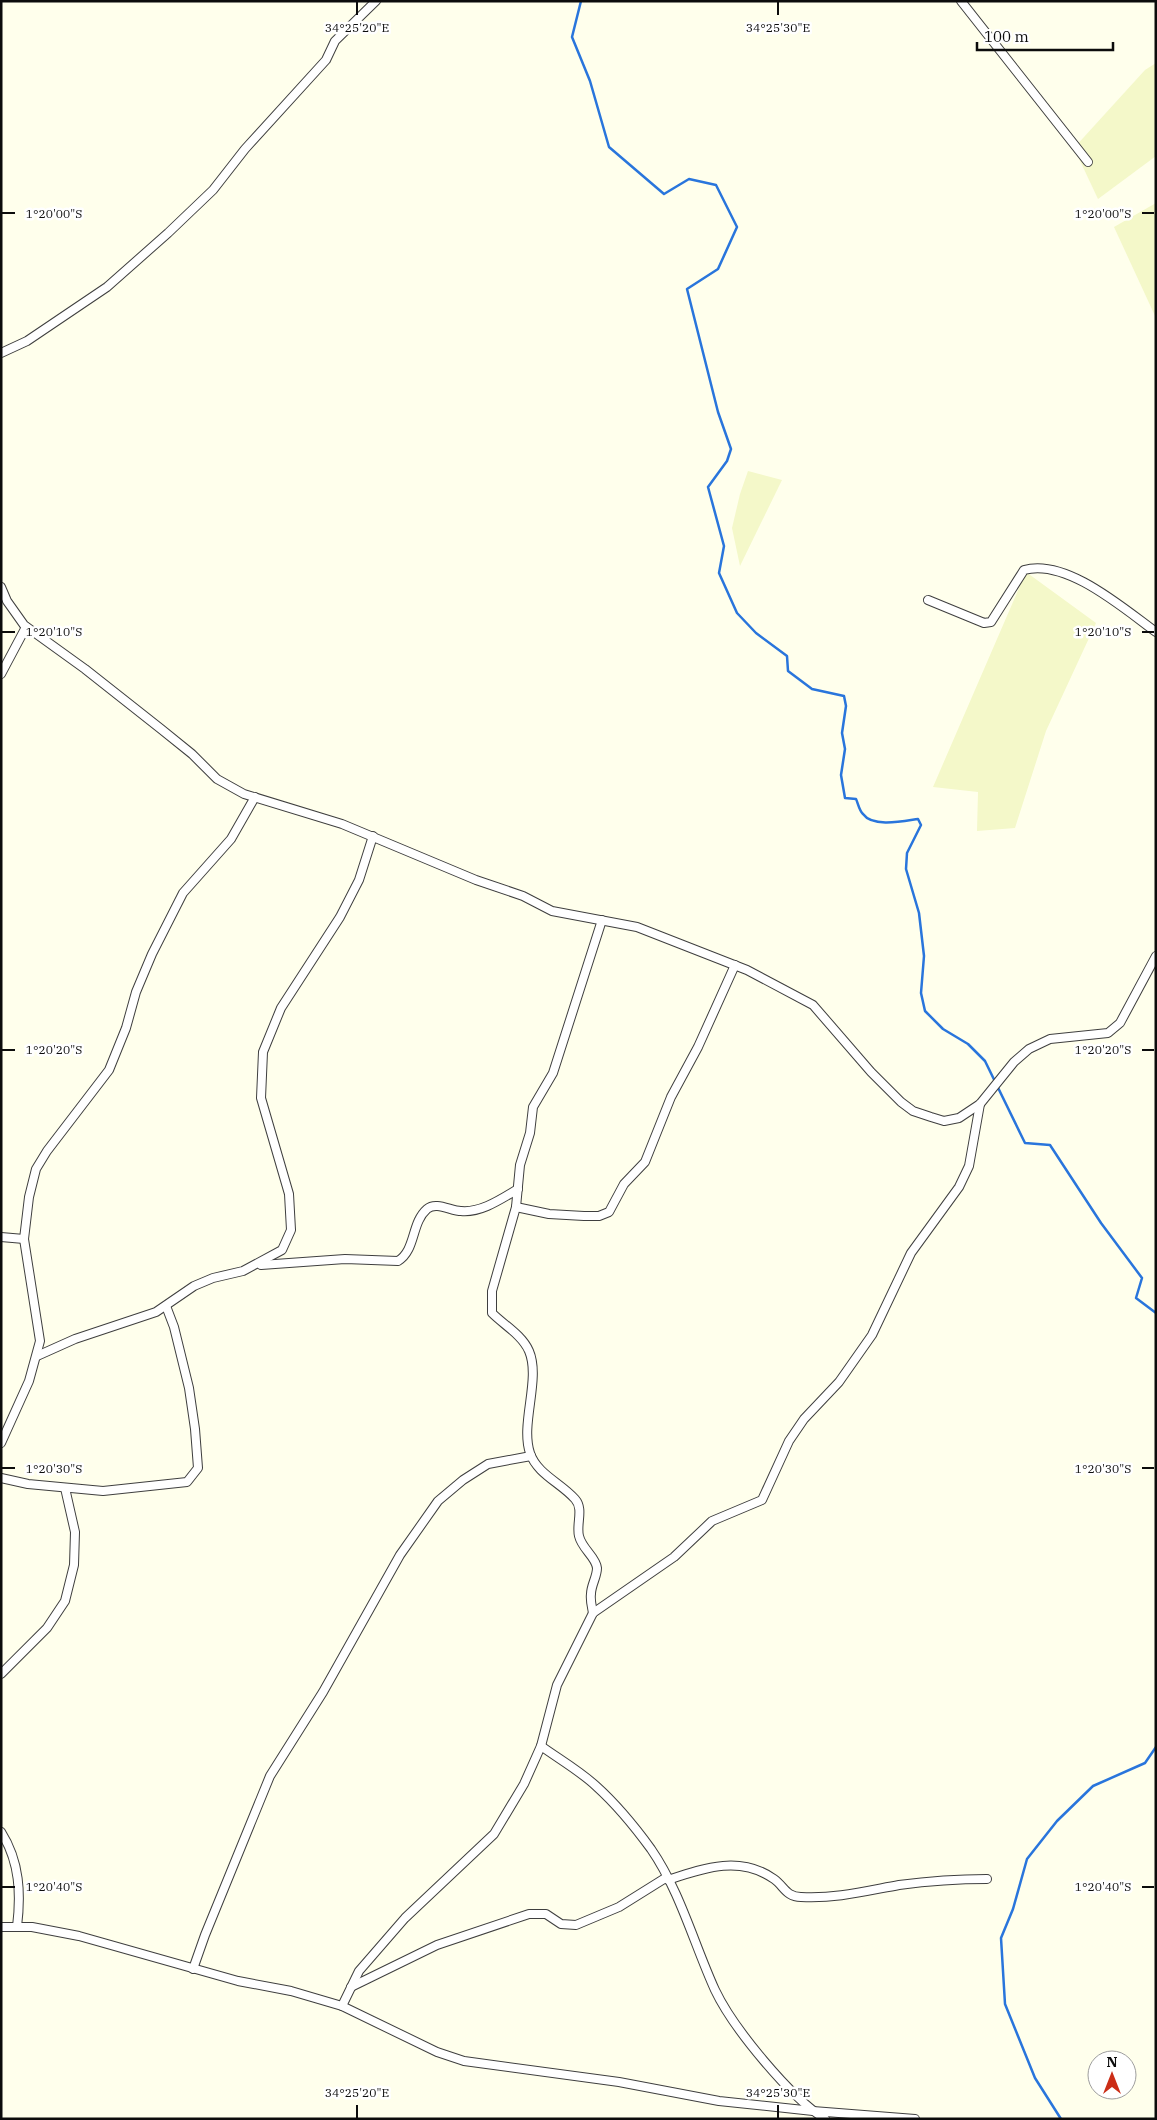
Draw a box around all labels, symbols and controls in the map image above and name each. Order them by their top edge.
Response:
text: 34°25'20"E [325,20,389,35]
text: 34°25'30"E [746,20,810,35]
scale bar [977,20,1113,52]
text: 100 m [984,27,1029,46]
text: 1°20'00"S [26,206,82,221]
text: 1°20'00"S [1075,206,1131,221]
text: 1°20'10"S [26,624,82,639]
text: 1°20'10"S [1075,624,1131,639]
text: 1°20'20"S [26,1042,82,1057]
text: 1°20'20"S [1075,1042,1131,1057]
text: 1°20'30"S [26,1461,82,1476]
text: 1°20'30"S [1075,1461,1131,1476]
text: 1°20'40"S [26,1879,82,1894]
text: 1°20'40"S [1075,1879,1131,1894]
north arrow [1087,2050,1137,2100]
text: N [1106,2053,1118,2071]
text: 34°25'20"E [325,2085,389,2100]
text: 34°25'30"E [746,2085,810,2100]

